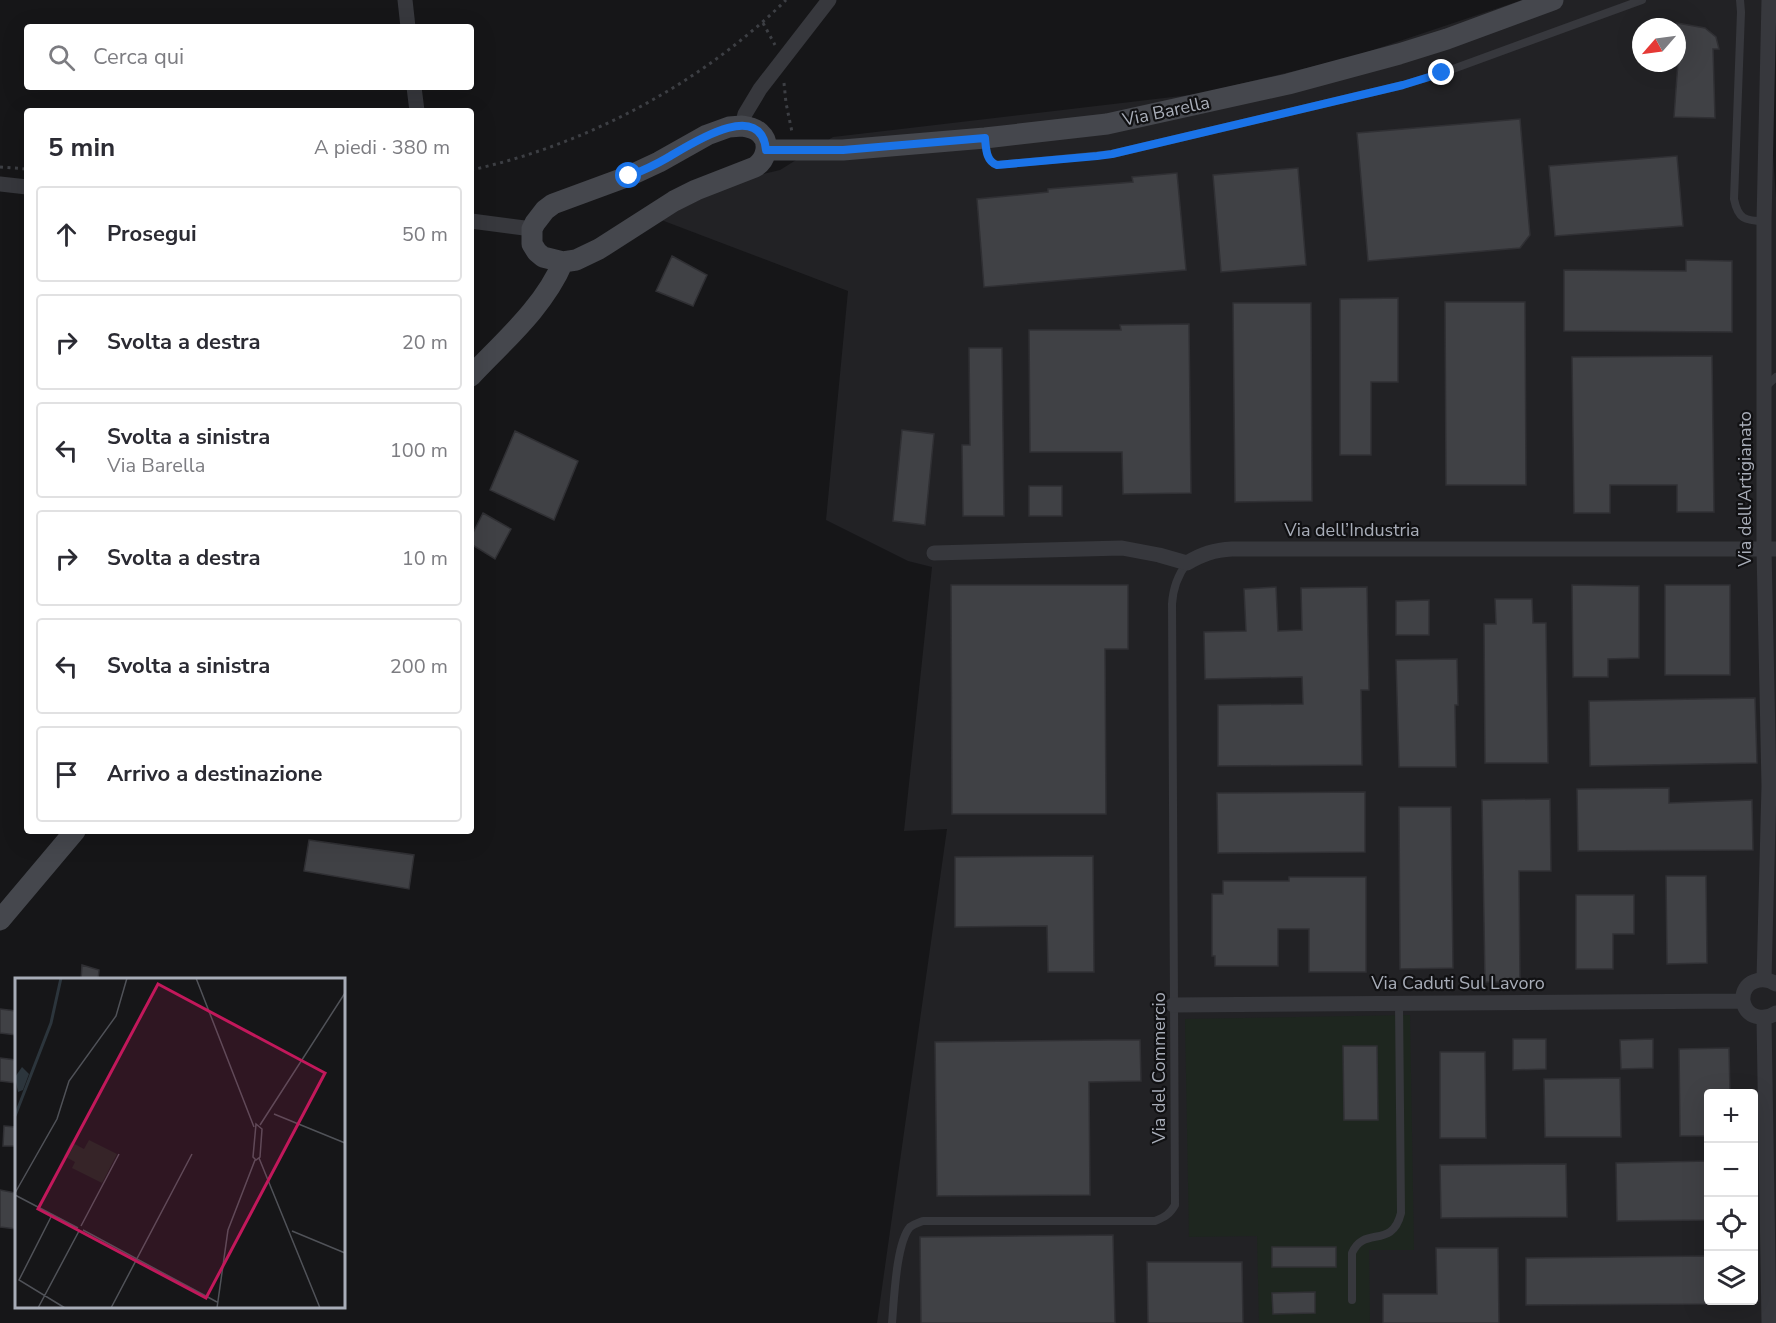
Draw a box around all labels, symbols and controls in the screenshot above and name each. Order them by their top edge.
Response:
north arrow [1632,18,1686,72]
search box [24,24,474,90]
icon: search [45,41,78,74]
text: Cerca qui [93,42,184,72]
route end [1428,59,1454,85]
street label: Via Barella [1119,90,1212,132]
text: 5 min [48,130,115,165]
text: A piedi · 380 m [314,134,450,161]
route start [615,162,641,188]
icon: ahead [50,218,83,251]
text: Prosegui [107,219,197,249]
text: 50 m [402,221,448,248]
icon: right [50,326,83,359]
text: Svolta a destra [107,327,261,357]
text: 20 m [402,329,448,356]
street label: Via dell'Artigianato [1733,411,1757,568]
text: Svolta a sinistra [107,422,270,452]
icon: left [50,434,83,467]
text: 100 m [390,437,448,464]
text: Via Barella [107,452,205,479]
street label: Via dell’Industria [1283,518,1420,542]
icon: right [50,542,83,575]
text: Svolta a destra [107,543,261,573]
text: 10 m [402,545,448,572]
icon: left [50,650,83,683]
text: Svolta a sinistra [107,651,270,681]
text: 200 m [390,653,448,680]
icon: arrive [50,758,83,791]
text: Arrivo a destinazione [107,759,322,789]
street label: Via Caduti Sul Lavoro [1370,971,1545,995]
inset map [15,978,345,1308]
street label: Via del Commercio [1147,992,1171,1145]
map controls [1704,1089,1758,1305]
button: + [1704,1089,1758,1143]
button: − [1704,1143,1758,1197]
button: locate [1704,1197,1758,1251]
button: layers [1704,1251,1758,1305]

